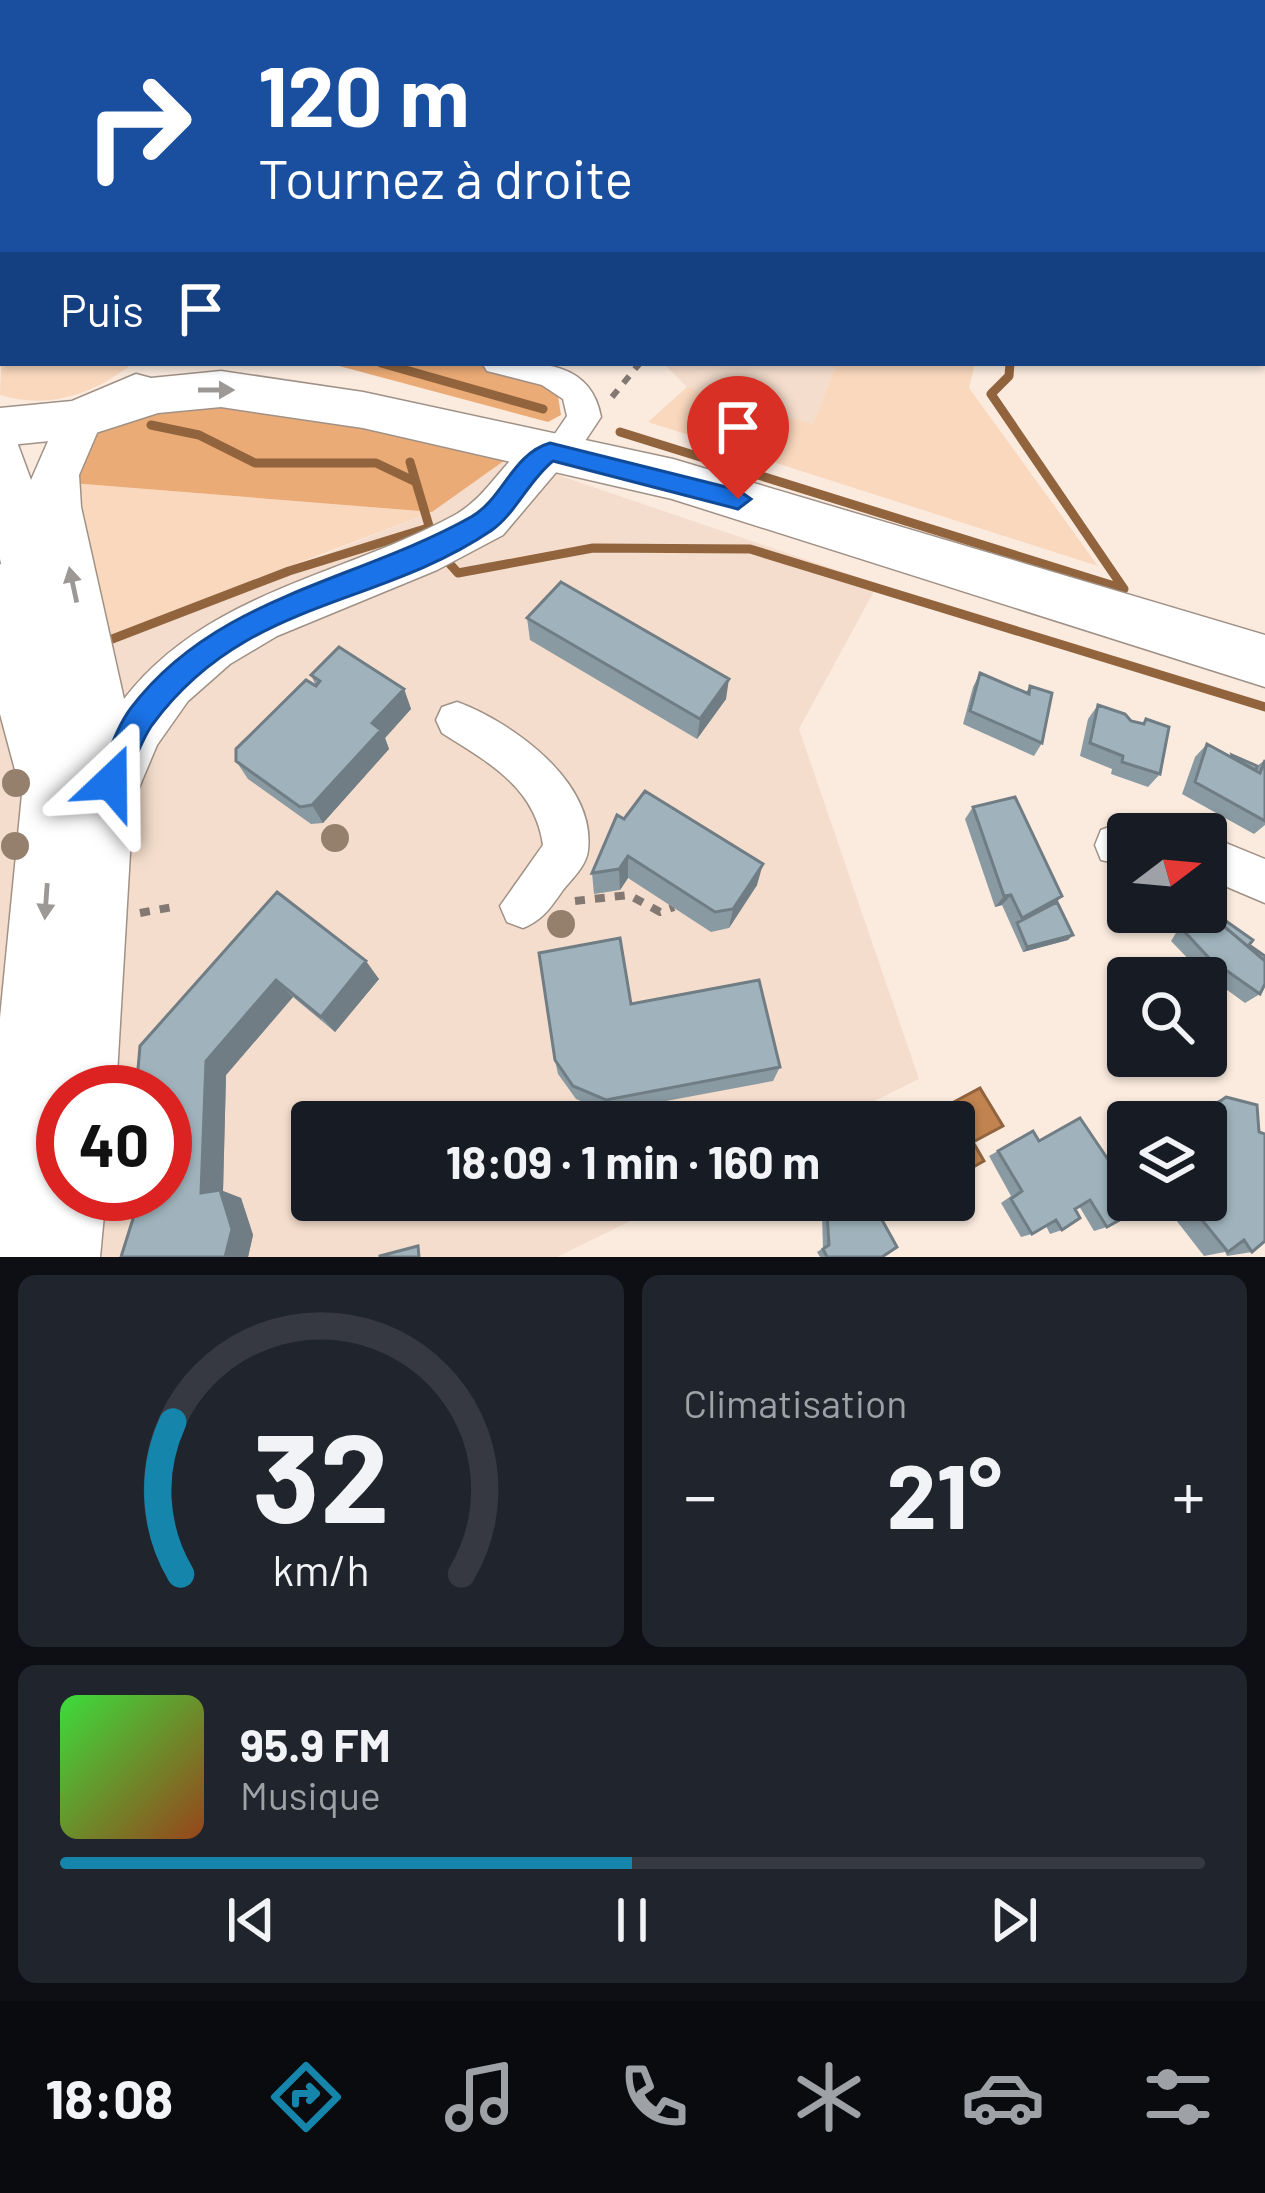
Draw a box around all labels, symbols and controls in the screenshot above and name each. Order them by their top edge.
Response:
text: 120 m [258,43,470,144]
icon: right [60,48,216,204]
text: Tournez à droite [258,145,633,210]
icon: arrive [168,276,234,342]
text: Puis [60,282,144,336]
pin [687,376,789,499]
one-way arrow [198,380,236,400]
icon: arrive [705,394,771,460]
one-way arrow [63,566,82,604]
position arrow [48,719,174,845]
north arrow [1107,813,1227,933]
map controls [1107,813,1227,1221]
one-way arrow [37,883,56,920]
button: search [1107,957,1227,1077]
speed limit sign: 40 [36,1065,192,1221]
button: layers [1107,1101,1227,1221]
text: 18:09 · 1 min · 160 m [446,1134,820,1188]
text: Climatisation [684,1379,907,1426]
text: 32 [252,1398,389,1548]
text: 21° [886,1439,1002,1547]
text: − [684,1454,717,1533]
text: + [1172,1454,1205,1533]
text: km/h [272,1543,369,1595]
text: 95.9 FM [240,1717,391,1771]
text: Musique [240,1771,381,1818]
icon: previous [218,1887,284,1953]
icon: pause [599,1887,665,1953]
icon: next [981,1887,1047,1953]
icon: directions [264,2055,348,2139]
icon: music [438,2055,522,2139]
icon: phone [612,2055,696,2139]
icon: climate [787,2055,871,2139]
icon: car [961,2055,1045,2139]
icon: filters [1136,2055,1220,2139]
text: 18:08 [45,2065,173,2130]

